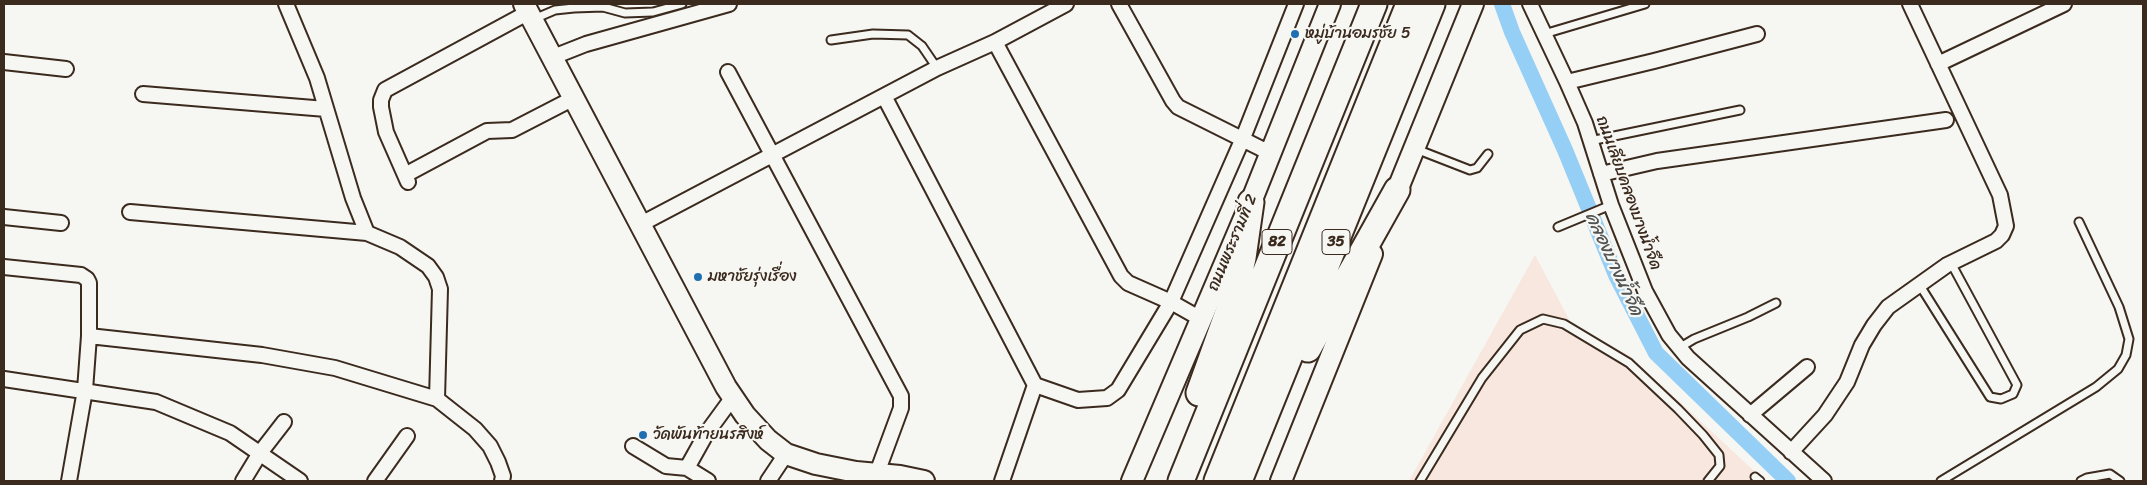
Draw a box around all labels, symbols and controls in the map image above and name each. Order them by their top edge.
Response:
place label: หมู่บ้านอมรชัย 5 [1305,24,1411,44]
marker: หมู่บ้านอมรชัย 5 [1289,28,1301,40]
street label: ถนนเลียบคลองบางน้ำจืด [1591,113,1665,273]
street label: ถนนพระรามที่ 2 [1204,192,1262,294]
water label: คลองบางน้ำจืด [1580,209,1646,319]
road number: 82 [1262,230,1292,254]
road number: 35 [1322,230,1350,254]
place label: มหาชัยรุ่งเรื่อง [708,267,797,287]
marker: มหาชัยรุ่งเรื่อง [692,271,704,283]
place label: วัดพันท้ายนรสิงห์ [653,425,764,445]
marker: วัดพันท้ายนรสิงห์ [637,429,649,441]

